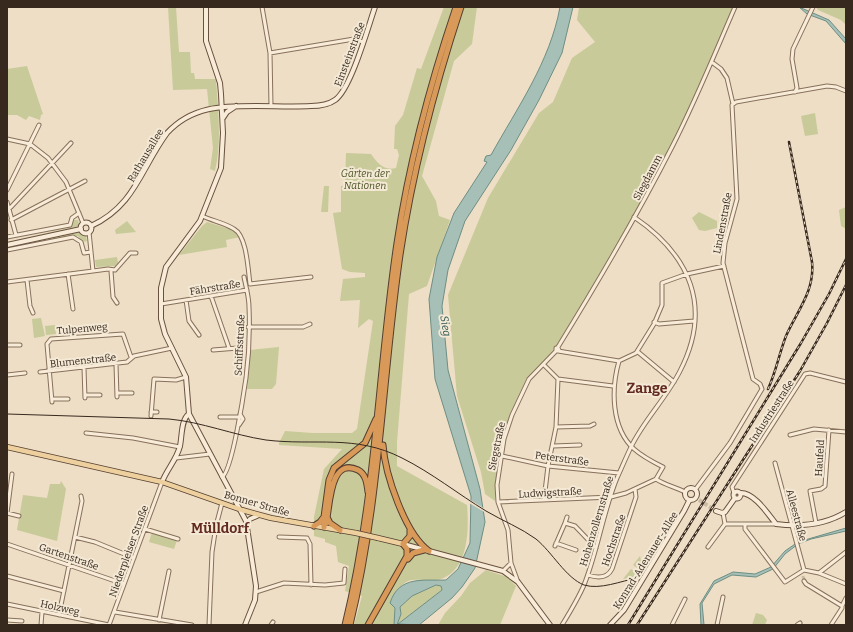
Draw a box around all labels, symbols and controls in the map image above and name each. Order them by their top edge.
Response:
street label: Einsteinstraße [332,20,368,88]
street label: Rathausallee [125,127,167,184]
street label: Siegdamm [631,152,665,202]
park label: Gärten der Nationen [341,168,390,192]
street label: Lindenstraße [711,191,735,255]
street label: Fährstraße [189,278,241,298]
street label: Schiffsstraße [232,314,248,376]
water label: Sieg [437,315,454,338]
street label: Tulpenweg [56,321,108,337]
street label: Blumenstraße [49,352,117,370]
street label: Industriestraße [747,378,797,445]
district label: Zange [626,380,668,397]
street label: Siegstraße [486,421,508,472]
street label: Haufeld [813,439,827,477]
street label: Peterstraße [534,449,590,469]
street label: Hohenzollernstraße [578,475,616,568]
street label: Ludwigstraße [518,485,582,501]
street label: Alleestraße [783,488,809,543]
street label: Bonner Straße [223,489,291,519]
street label: Niederpleiser Straße [107,504,151,599]
street label: Konrad-Adenauer-Allee [611,510,681,611]
street label: Hochstraße [599,513,629,568]
district label: Mülldorf [191,520,250,537]
street label: Gartenstraße [37,541,100,573]
street label: Holzweg [39,598,81,618]

